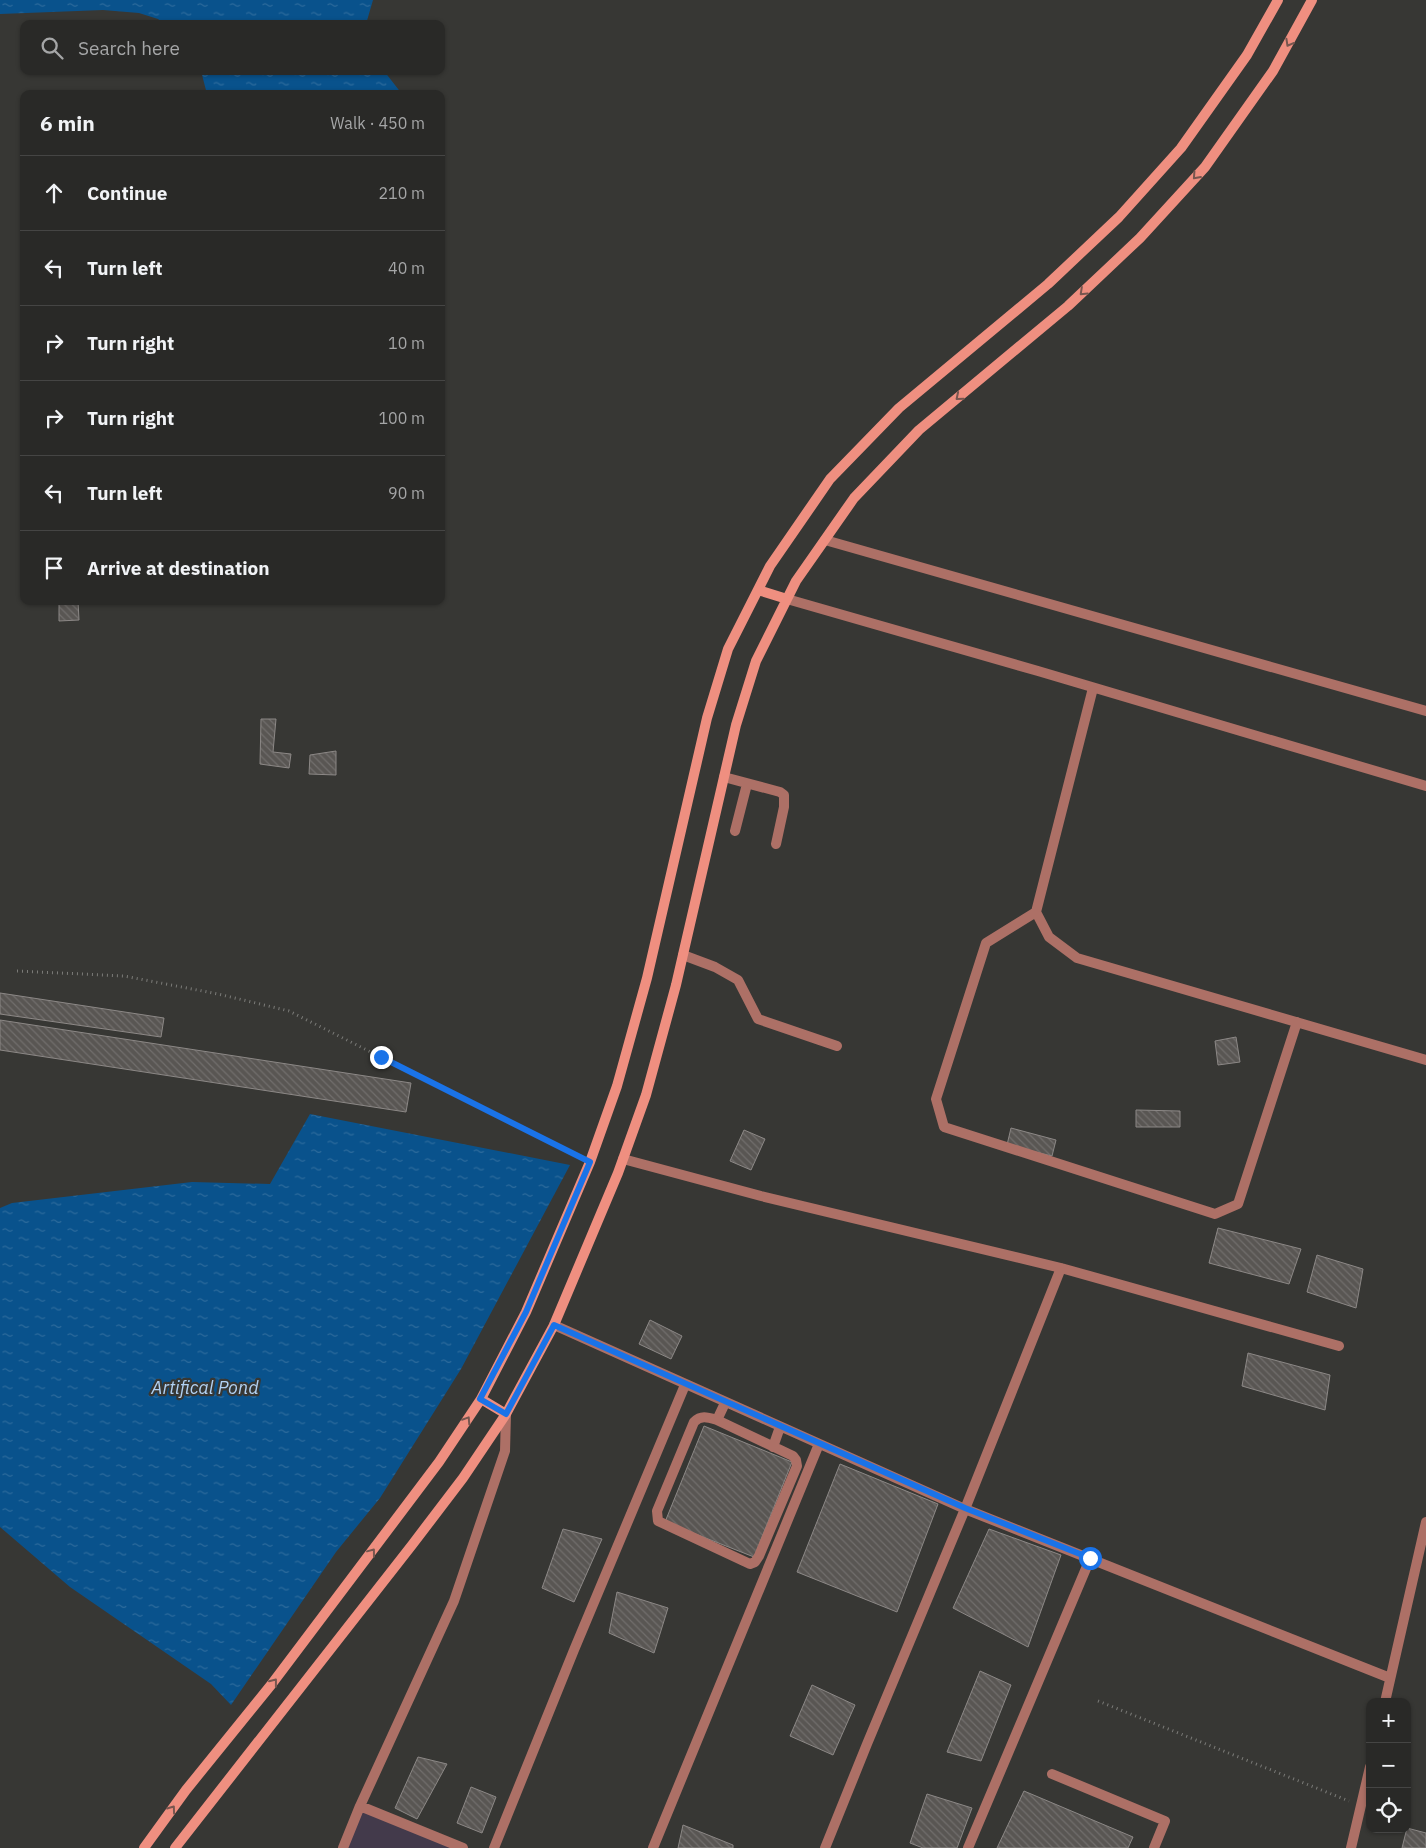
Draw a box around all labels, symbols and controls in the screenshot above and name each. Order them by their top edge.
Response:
search box [20,20,445,75]
icon: search [38,34,66,62]
text: Search here [78,36,180,60]
one-way arrow [1285,37,1295,46]
text: 6 min [40,109,95,137]
text: Walk · 450 m [330,113,425,133]
one-way arrow [1193,171,1202,180]
icon: ahead [40,179,68,207]
text: Continue [87,181,167,205]
text: 210 m [378,183,425,203]
icon: left [40,254,68,282]
text: Turn left [87,256,163,280]
text: 40 m [388,258,425,278]
one-way arrow [1079,286,1088,295]
icon: right [40,329,68,357]
text: Turn right [87,331,174,355]
text: 10 m [388,333,425,353]
one-way arrow [955,391,964,400]
icon: right [40,404,68,432]
text: Turn right [87,406,174,430]
text: 100 m [378,408,425,428]
icon: left [40,479,68,507]
text: Turn left [87,481,163,505]
text: 90 m [388,483,425,503]
icon: arrive [40,554,68,582]
text: Arrive at destination [87,556,270,580]
route end [370,1046,393,1069]
water label: Artifical Pond [150,1376,259,1399]
one-way arrow [460,1417,470,1426]
route start [1079,1547,1102,1570]
one-way arrow [366,1548,375,1558]
one-way arrow [268,1679,276,1688]
map controls [1366,1698,1411,1833]
button: + [1366,1698,1411,1743]
button: − [1366,1743,1411,1788]
button: locate [1366,1788,1411,1833]
one-way arrow [166,1805,175,1814]

